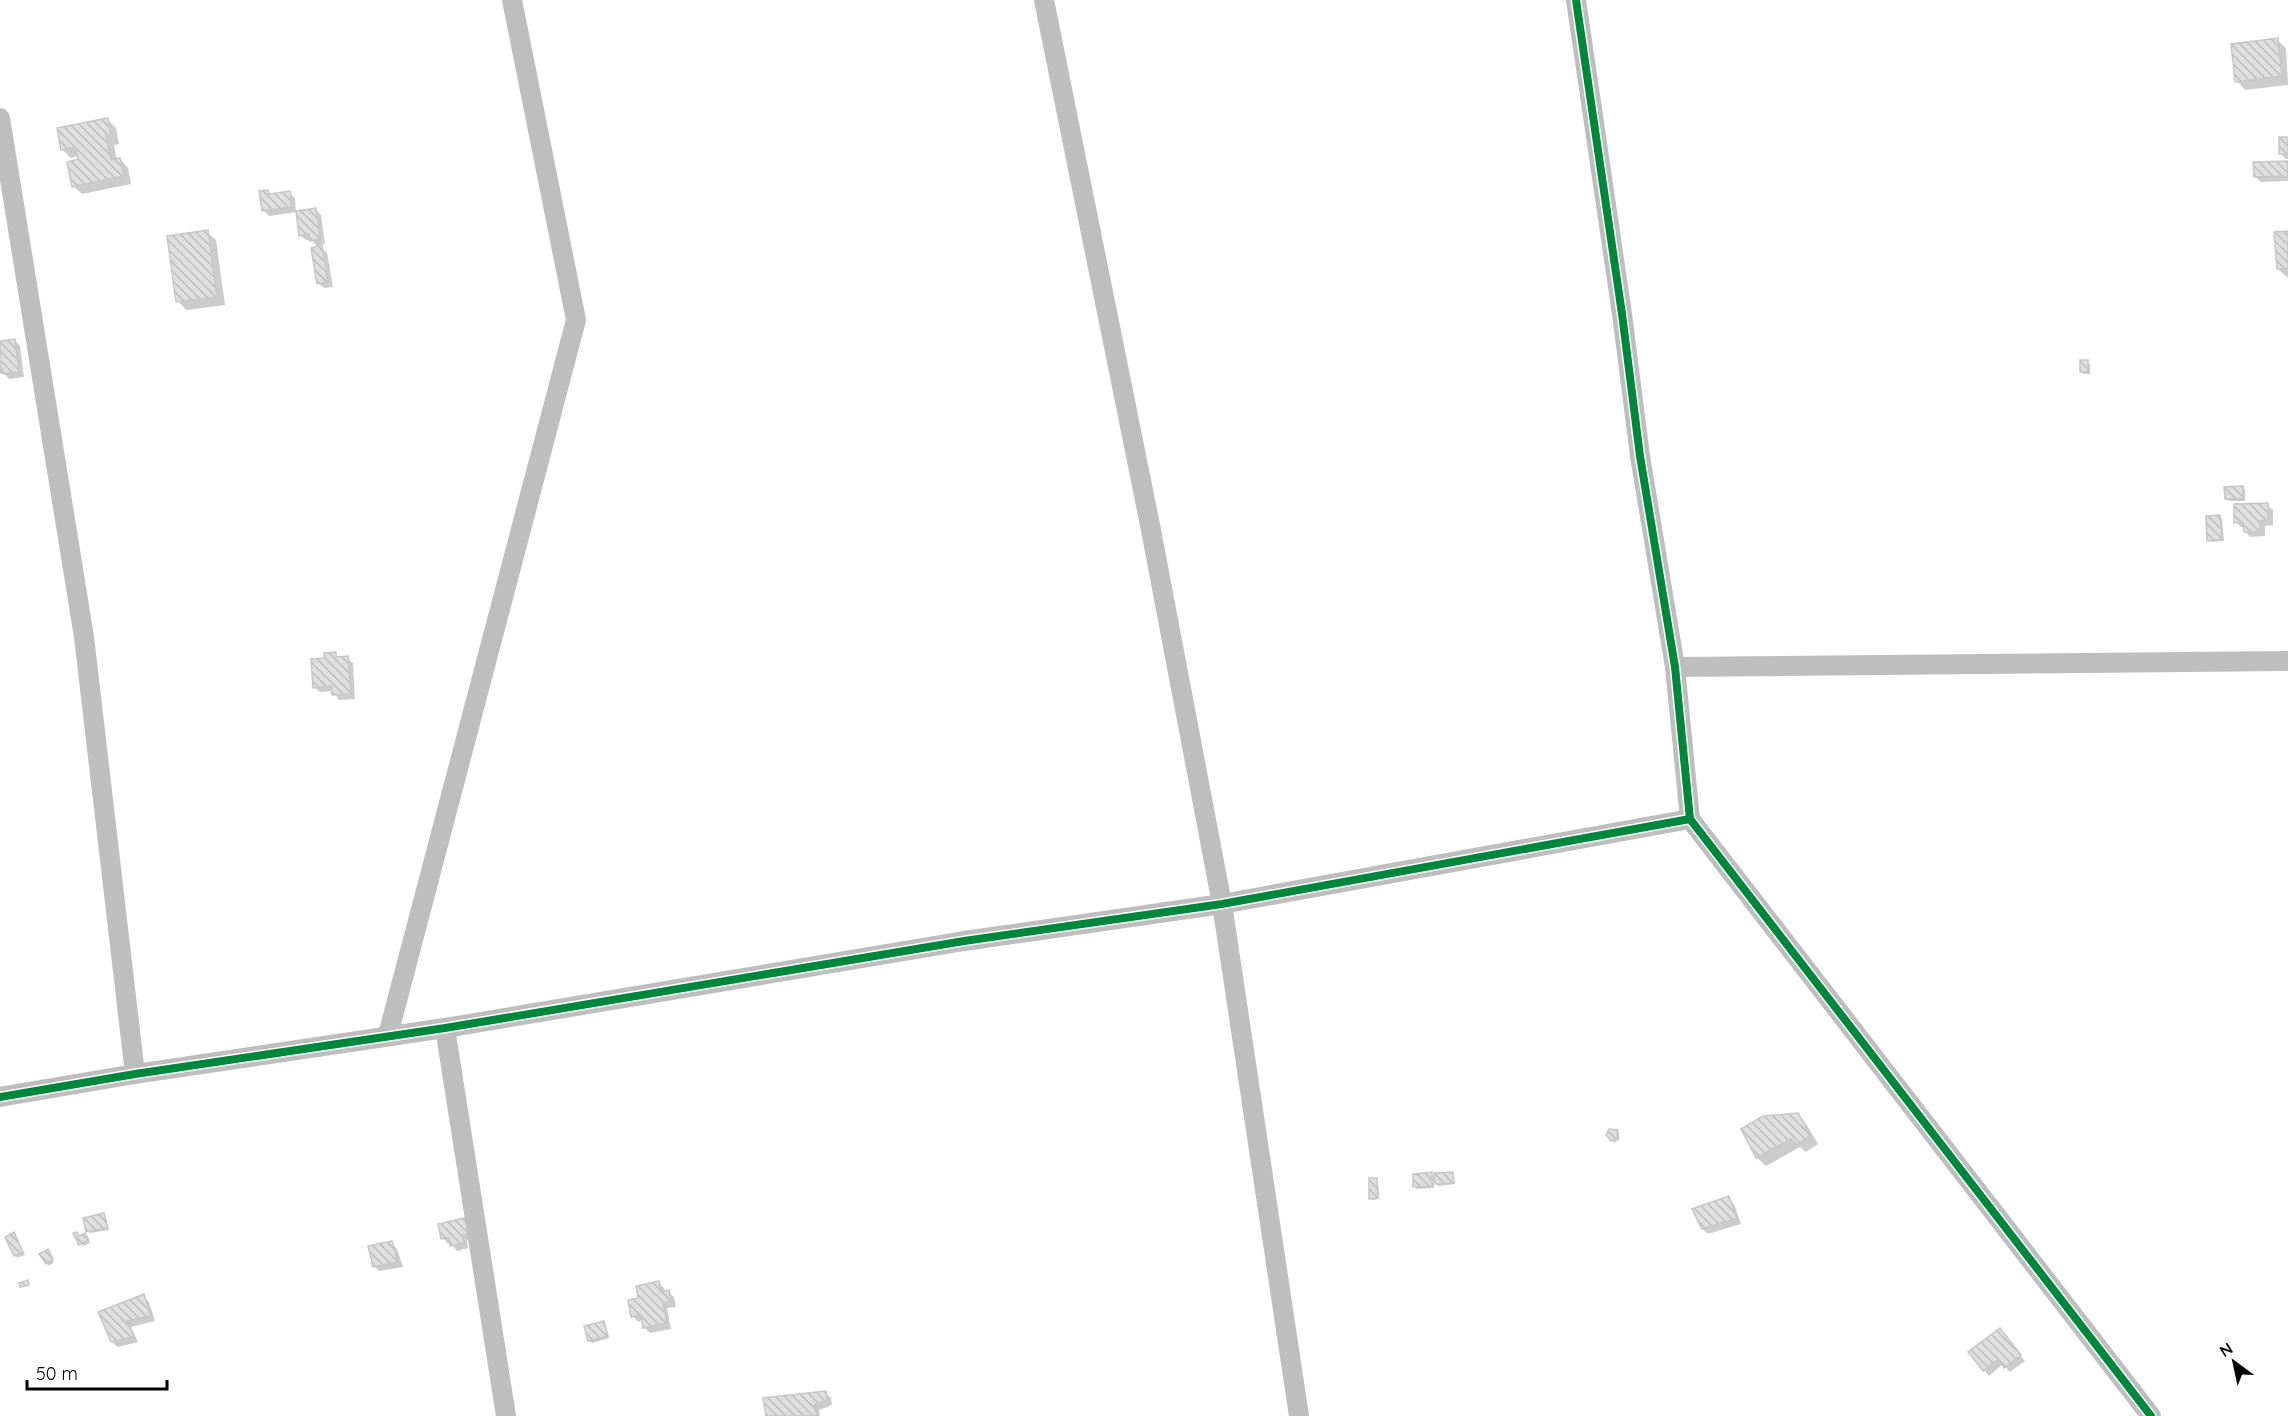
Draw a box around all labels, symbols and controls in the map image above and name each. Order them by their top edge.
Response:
north arrow [2204,1332,2264,1392]
text: N [2215,1338,2236,1361]
scale bar [27,1353,166,1391]
text: 50 m [36,1362,78,1385]

